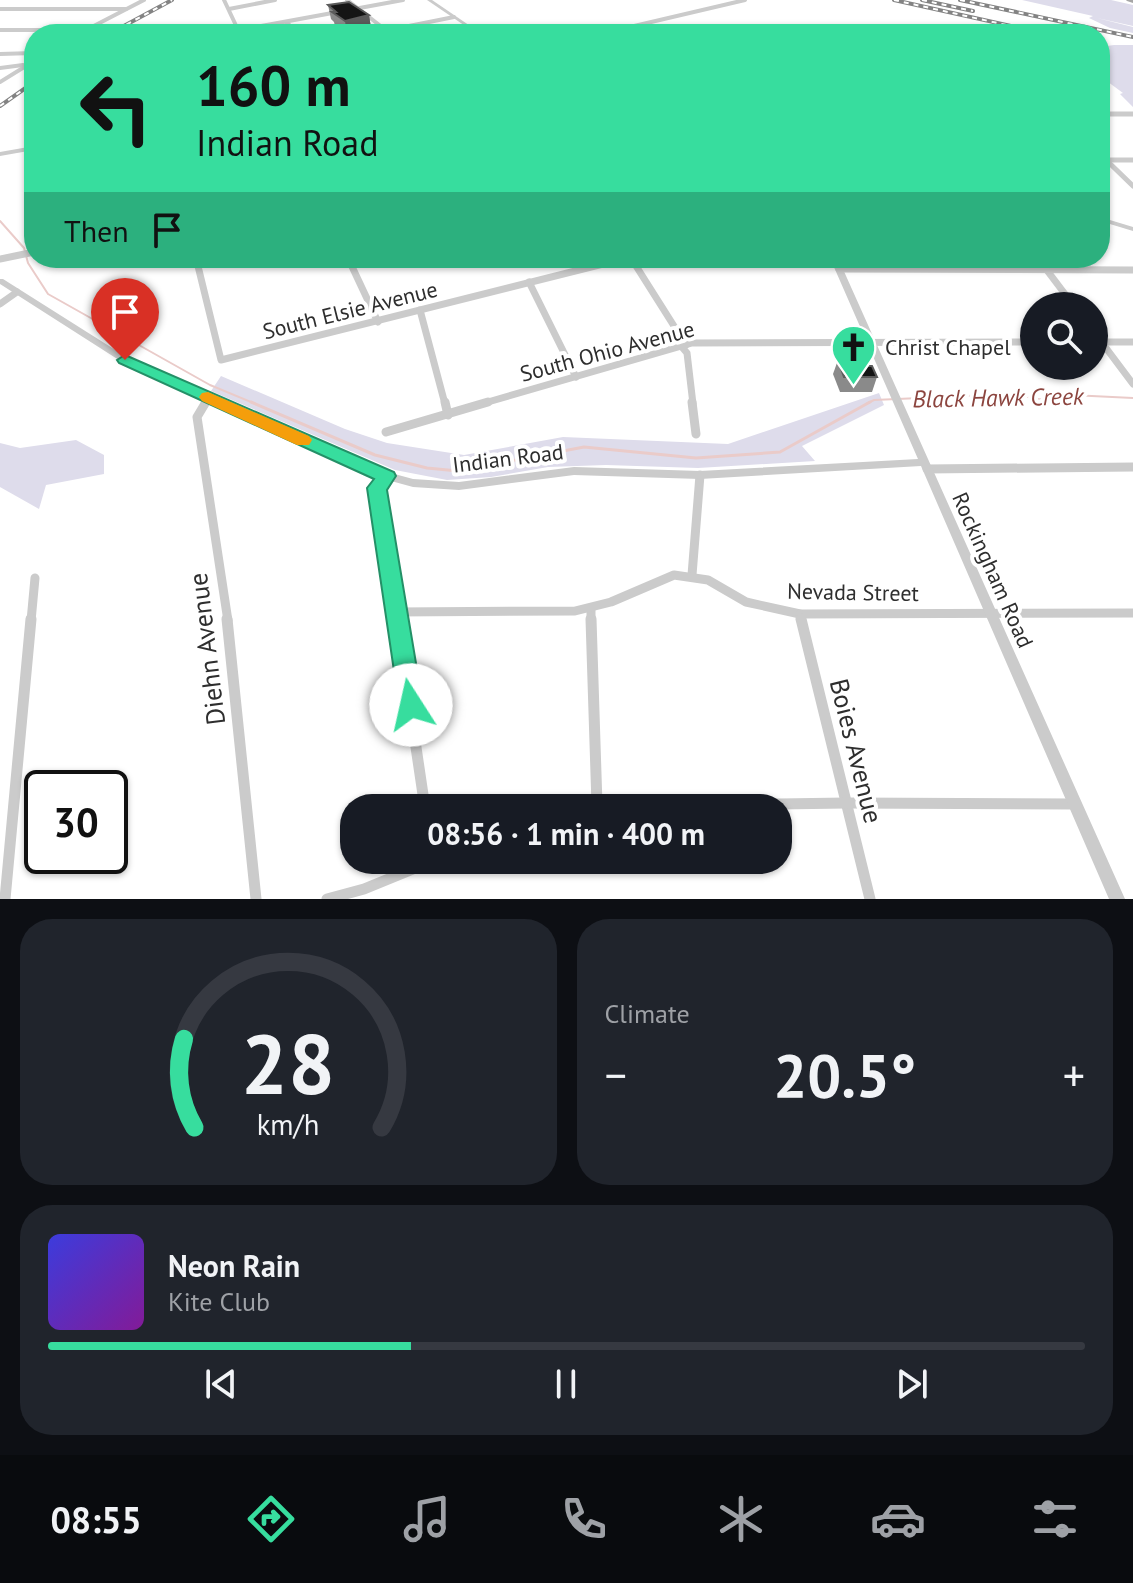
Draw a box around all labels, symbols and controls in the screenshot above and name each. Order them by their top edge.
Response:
text: 160 m [196,49,351,121]
icon: left [64,56,168,160]
text: Indian Road [196,119,379,166]
icon: arrive [145,208,189,252]
text: Then [64,211,129,250]
street label: South Elsie Avenue [260,275,440,345]
pin [91,278,159,360]
icon: arrive [103,290,147,334]
map controls [1020,292,1108,380]
button: search [1020,292,1108,380]
street label: South Ohio Avenue [517,314,697,388]
church icon: Christ Chapel [830,323,878,386]
place label: Christ Chapel [885,333,1011,361]
water label: Black Hawk Creek [912,380,1085,414]
street label: Indian Road [451,437,565,479]
street label: Rockingham Road [946,488,1040,652]
street label: Diehn Avenue [181,571,232,727]
street label: Nevada Street [787,577,920,607]
position arrow [369,663,453,747]
street label: Boies Avenue [823,675,890,826]
speed limit sign: 30 [24,770,128,874]
text: 08:56 · 1 min · 400 m [427,814,705,853]
text: Climate [605,997,690,1030]
text: 28 [241,1009,335,1117]
text: 20.5° [773,1036,916,1114]
text: − [605,1046,627,1103]
text: + [1063,1046,1085,1103]
text: km/h [257,1106,320,1143]
text: Neon Rain [168,1246,300,1285]
text: Kite Club [168,1285,270,1318]
icon: previous [199,1362,243,1406]
icon: pause [544,1362,588,1406]
icon: next [890,1362,934,1406]
icon: directions [243,1491,299,1547]
icon: music [399,1491,455,1547]
icon: phone [556,1491,612,1547]
icon: climate [713,1491,769,1547]
icon: car [870,1491,926,1547]
icon: filters [1027,1491,1083,1547]
text: 08:55 [50,1496,142,1543]

